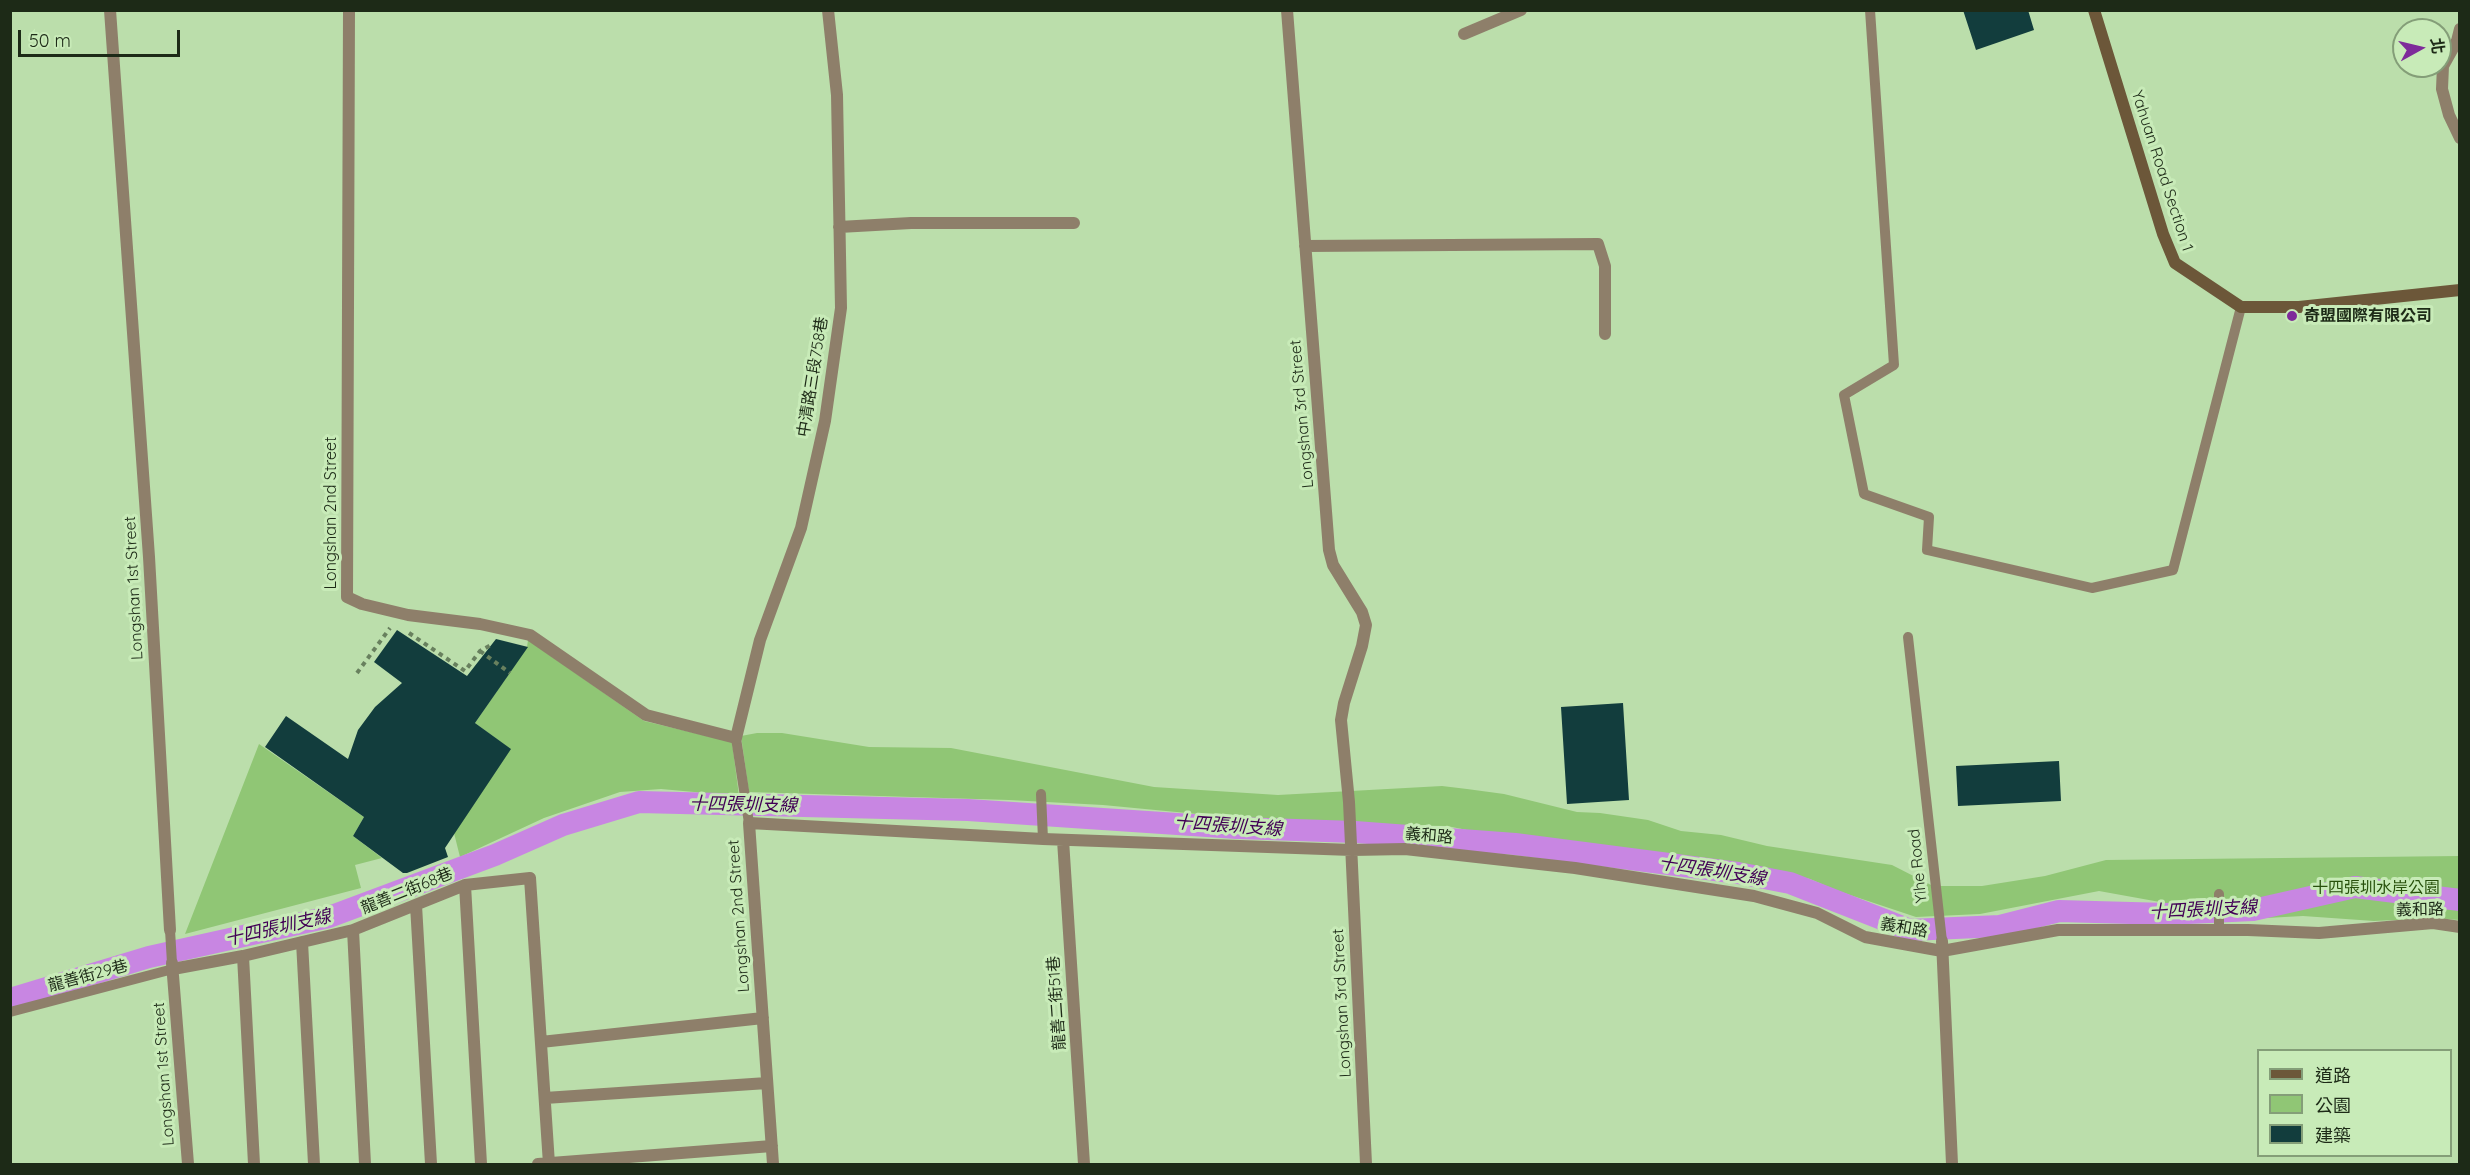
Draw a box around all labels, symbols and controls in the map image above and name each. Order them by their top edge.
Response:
scale bar [21,18,183,56]
north arrow [2392,18,2452,78]
text: 50 m [29,29,71,52]
text: 北 [2427,36,2449,55]
street label: Yahuan Road Section 1 [2127,88,2197,254]
place label: 奇盟國際有限公司 [2304,306,2432,326]
marker: 奇盟國際有限公司 [2285,309,2299,323]
street label: 中清路三段758巷 [794,315,832,439]
street label: Longshan 3rd Street [1286,339,1318,489]
street label: Longshan 2nd Street [321,436,341,590]
street label: Longshan 1st Street [121,516,147,660]
water label: 十四張圳支線 [689,793,797,817]
water label: 十四張圳支線 [1173,811,1283,841]
street label: 義和路 [1404,824,1454,848]
street label: Yihe Road [1905,828,1931,904]
street label: Longshan 2nd Street [724,839,754,993]
water label: 十四張圳支線 [1657,852,1767,890]
street label: 龍善二街68巷 [358,864,456,918]
park label: 十四張圳水岸公園 [2312,878,2440,898]
water label: 十四張圳支線 [2149,896,2257,924]
street label: 義和路 [2396,900,2444,920]
water label: 十四張圳支線 [223,905,333,951]
street label: 義和路 [1879,914,1929,942]
street label: Longshan 3rd Street [1329,928,1355,1078]
street label: 龍善二街51巷 [1044,955,1070,1051]
street label: 龍善街29巷 [46,956,130,996]
street label: Longshan 1st Street [149,1001,179,1147]
legend [2257,1049,2452,1157]
text: 道路 [2315,1064,2351,1087]
text: 公園 [2315,1094,2351,1117]
text: 建築 [2315,1124,2351,1147]

